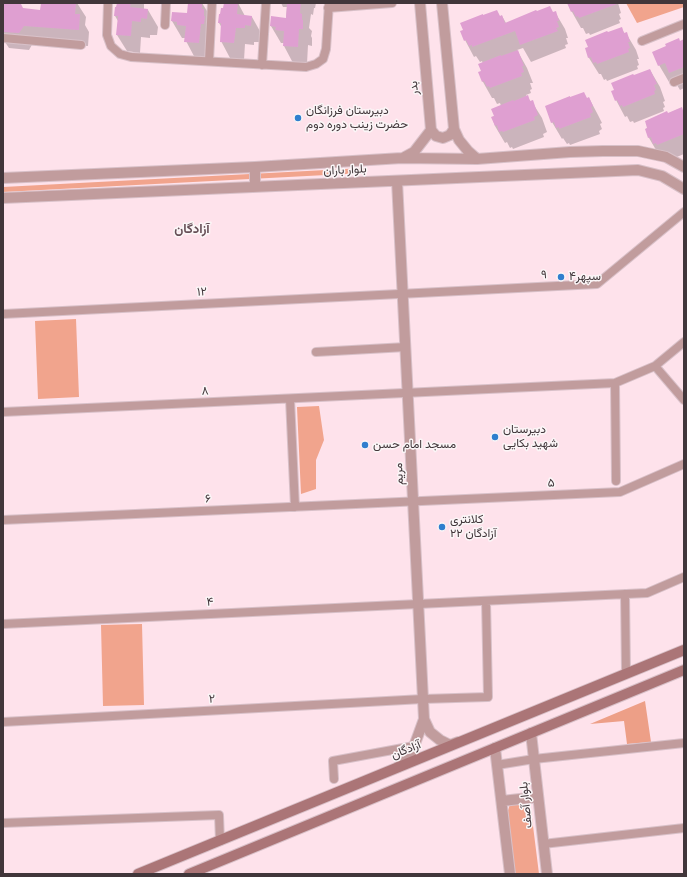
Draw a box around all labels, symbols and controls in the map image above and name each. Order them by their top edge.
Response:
street label: بدر [406,80,422,96]
place label: دبیرستان فرزانگان حضرت زینب دوره دوم [306,104,408,132]
marker: دبیرستان فرزانگان حضرت زینب دوره دوم [293,113,303,123]
street label: بلوار باران [323,162,367,178]
district label: آزادگان [174,221,210,237]
street label: ۹ [541,268,547,282]
place label: سپهر۴ [569,270,601,284]
marker: سپهر۴ [556,272,566,282]
street label: ۱۲ [197,285,207,299]
street label: ۸ [201,384,209,398]
place label: دبیرستان شهید بکایی [503,423,558,451]
marker: دبیرستان شهید بکایی [490,432,500,442]
place label: مسجد امام حسن [373,438,456,452]
marker: مسجد امام حسن [360,440,370,450]
street label: مریم [391,462,407,486]
street label: ۵ [547,476,555,490]
street label: ۶ [205,492,211,506]
place label: کلانتری ۲۲ آزادگان [450,513,496,541]
marker: کلانتری ۲۲ آزادگان [437,522,447,532]
street label: ۴ [206,595,214,609]
street label: ۲ [208,692,216,706]
street label: آزادگان [389,738,423,762]
street label: بلوار آصف [516,781,536,829]

